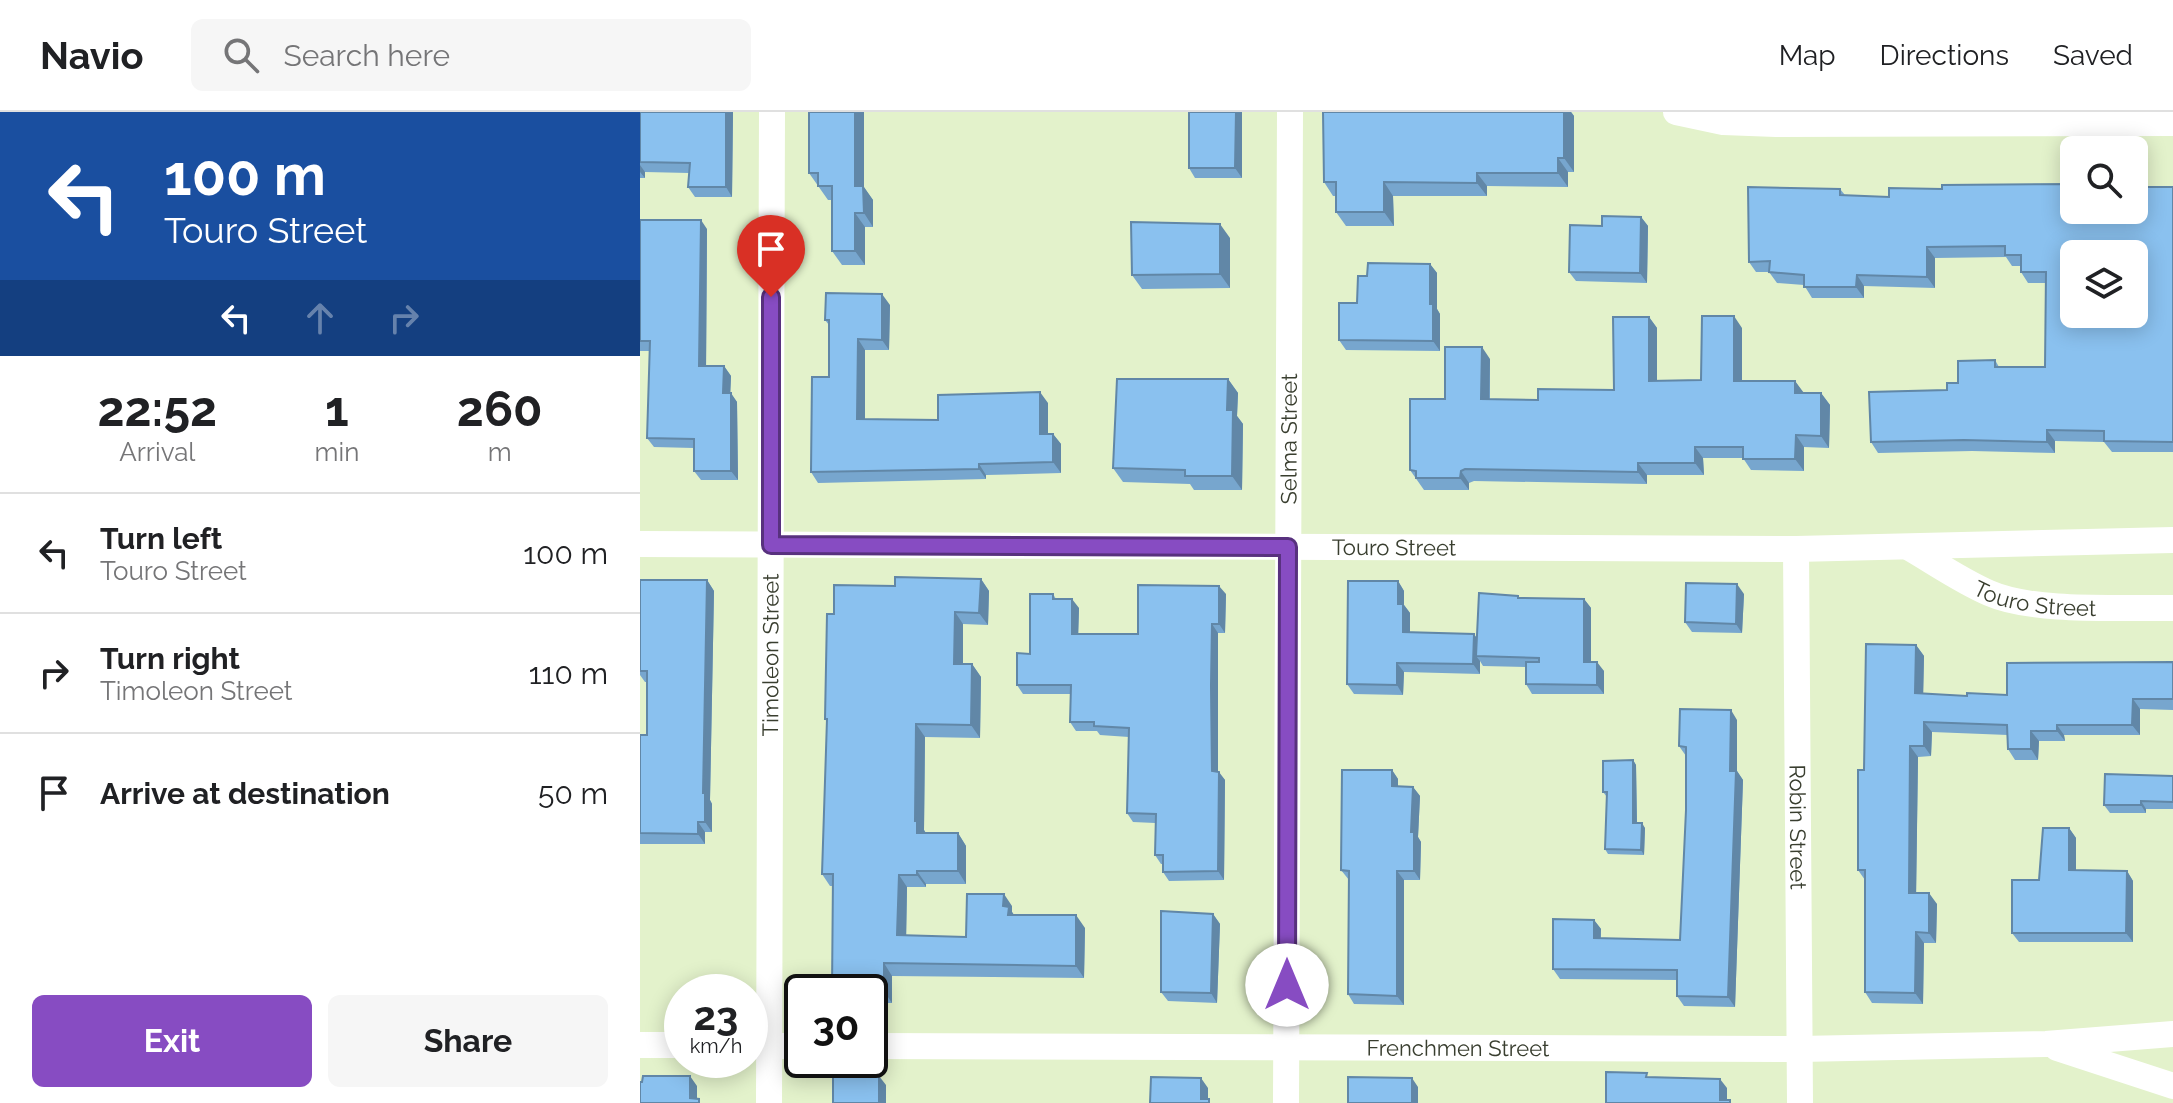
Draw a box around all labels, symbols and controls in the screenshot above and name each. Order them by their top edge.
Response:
search box [191,19,751,91]
text: Navio [40,33,143,78]
icon: search [219,33,263,77]
text: Search here [283,38,450,73]
text: Map [1779,39,1836,72]
text: Directions [1880,39,2009,72]
text: Saved [2053,39,2133,72]
map controls [2060,136,2148,328]
button: search [2060,136,2148,224]
text: 100 m [164,142,326,208]
icon: left [32,144,136,248]
text: Touro Street [164,209,367,251]
pin [737,215,805,297]
icon: arrive [749,227,793,271]
button: layers [2060,240,2148,328]
icon: left [214,296,258,340]
icon: ahead [298,296,342,340]
icon: right [382,296,426,340]
street label: Selma Street [1275,373,1302,505]
text: 22:52 [97,381,217,437]
text: 1 [325,381,349,437]
text: 260 [457,381,543,437]
text: Arrival [119,437,195,467]
text: min [315,437,359,467]
text: m [488,437,512,467]
text: Turn left [100,521,222,556]
icon: left [32,531,76,575]
street label: Touro Street [1332,534,1457,561]
text: 100 m [523,536,608,571]
text: Touro Street [100,556,247,586]
street label: Timoleon Street [757,573,784,737]
street label: Touro Street [1970,575,2097,621]
text: Turn right [100,641,240,676]
icon: right [32,651,76,695]
text: 110 m [529,656,608,691]
text: Timoleon Street [100,676,293,706]
street label: Robin Street [1785,764,1811,890]
icon: arrive [32,771,76,815]
text: Arrive at destination [100,776,390,811]
text: 50 m [538,776,608,811]
position arrow [1245,943,1329,1027]
speed limit sign: 30 [784,974,888,1078]
text: 23 [694,992,738,1039]
button: Exit [32,995,312,1087]
button: Share [328,995,608,1087]
text: km/h [690,1034,742,1058]
street label: Frenchmen Street [1367,1035,1550,1061]

